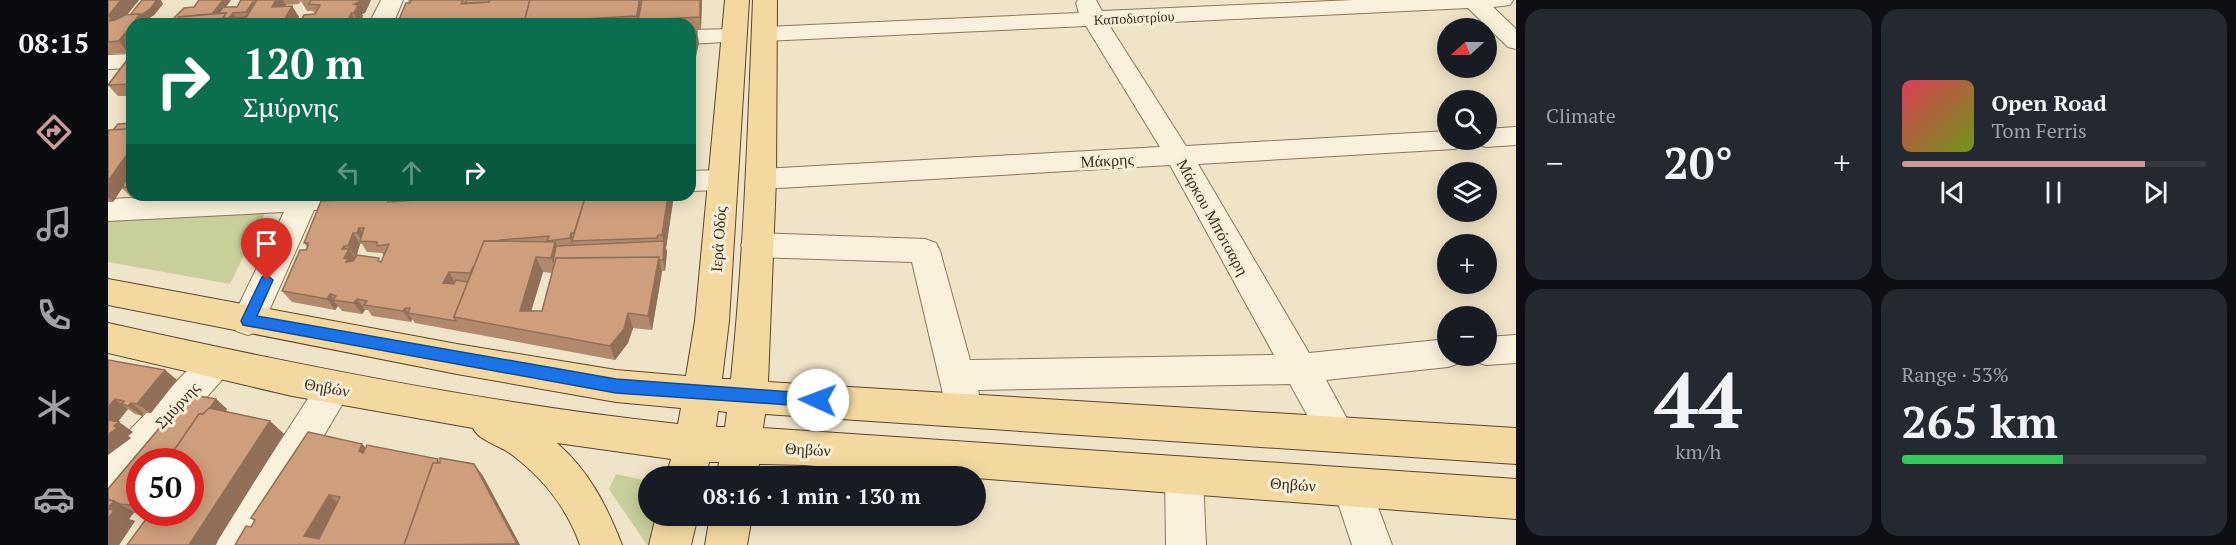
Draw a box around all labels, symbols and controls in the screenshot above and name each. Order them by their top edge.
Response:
street label: Καποδιστρίου [1093,6,1175,29]
north arrow [1437,18,1497,78]
map controls [1437,18,1497,366]
text: 08:15 [19,25,89,61]
text: 120 m [243,35,364,91]
icon: right [144,42,222,120]
text: Open Road [1992,88,2107,117]
text: Σμύρνης [243,89,338,125]
button: search [1437,90,1497,150]
text: Climate [1546,102,1616,129]
icon: directions [33,111,75,153]
text: Tom Ferris [1992,117,2087,144]
text: 20° [1664,132,1733,192]
text: − [1546,141,1564,184]
text: + [1833,141,1851,184]
street label: Μάκρης [1080,148,1135,172]
street label: Μάρκου Μπότσαρη [1172,155,1254,279]
icon: left [332,156,365,189]
icon: ahead [395,156,428,189]
icon: right [458,156,491,189]
button: layers [1437,162,1497,222]
icon: previous [1936,176,1969,209]
icon: pause [2037,176,2070,209]
icon: next [2139,176,2172,209]
icon: music [33,203,75,245]
street label: Ιερά Οδός [705,205,731,273]
pin [241,218,292,280]
icon: arrive [250,227,283,260]
button: + [1437,234,1497,294]
icon: phone [33,294,75,336]
button: − [1437,306,1497,366]
text: 44 [1654,347,1742,450]
text: Range · 53% [1902,361,2009,388]
position arrow [786,368,850,432]
street label: Θηβών [303,372,351,402]
street label: Σμύρνης [150,376,205,433]
icon: climate [33,386,75,428]
text: 265 km [1902,391,2058,451]
street label: Θηβών [785,437,831,461]
text: km/h [1675,438,1721,465]
speed limit sign: 50 [126,448,204,526]
street label: Θηβών [1269,471,1317,497]
icon: car [33,478,75,520]
text: 08:16 · 1 min · 130 m [703,481,921,510]

